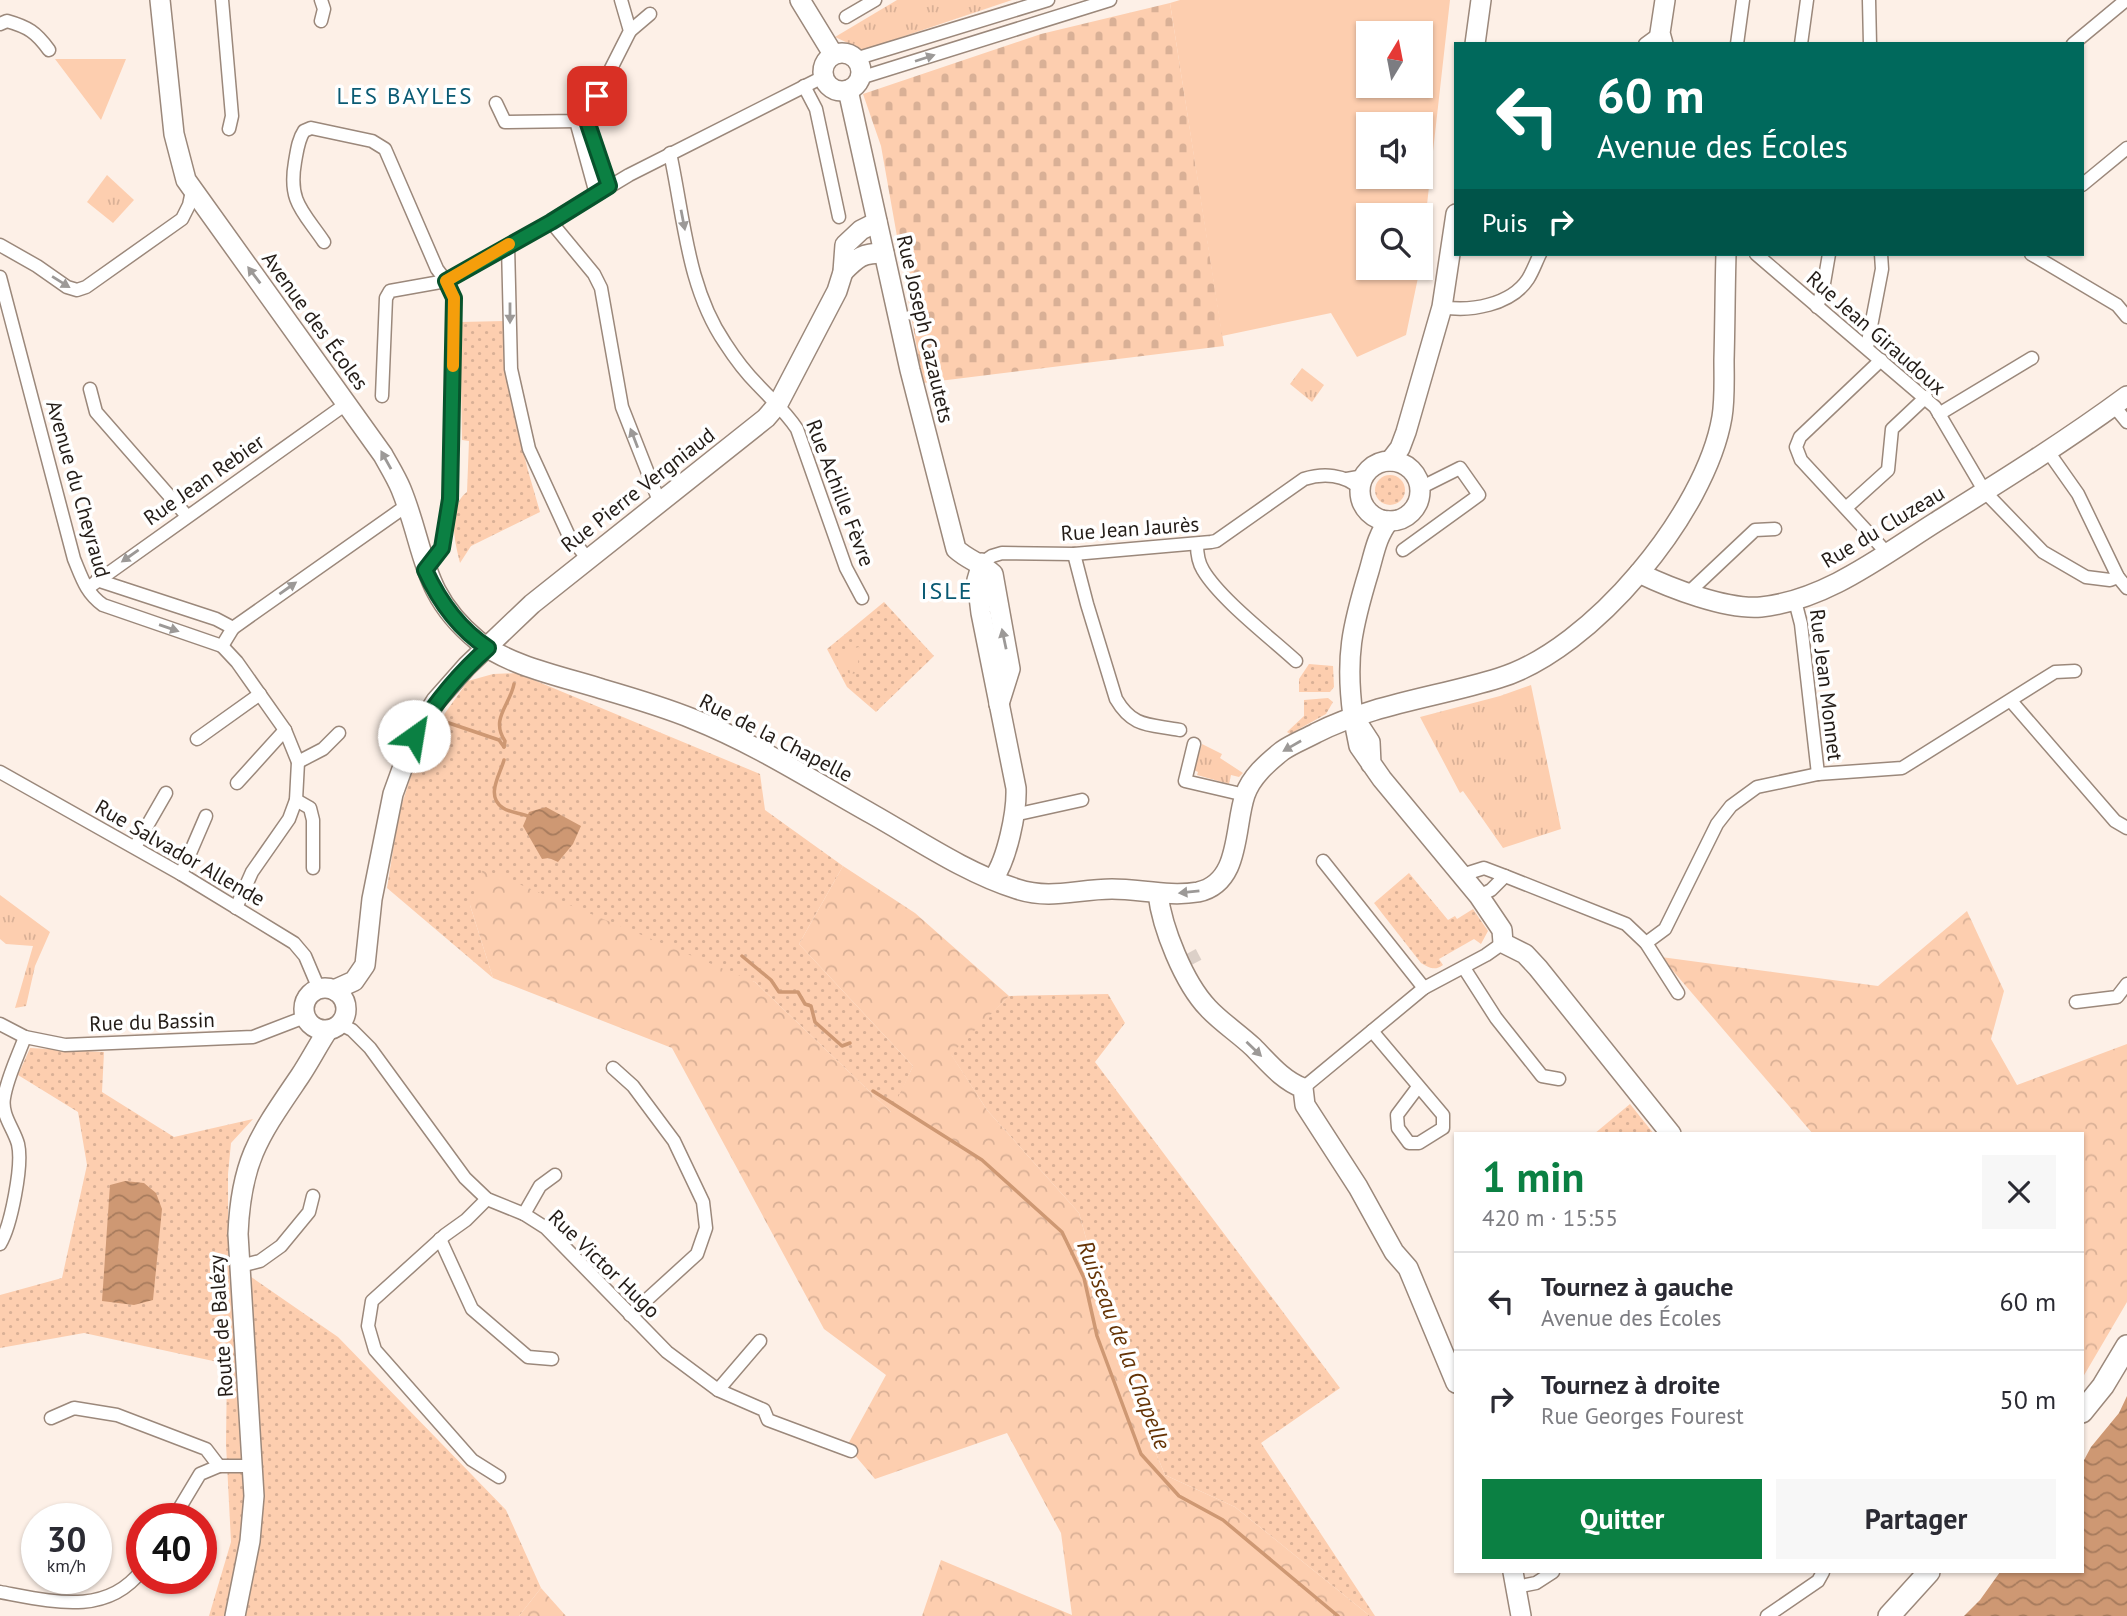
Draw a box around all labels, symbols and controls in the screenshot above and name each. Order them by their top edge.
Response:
north arrow [1356,21,1433,98]
map controls [1356,21,1433,280]
one-way arrow [914,52,935,63]
text: 60 m [1597,63,1704,127]
pin [567,66,627,126]
icon: left [1482,70,1573,161]
icon: arrive [578,77,616,115]
district label: LES BAYLES [336,81,474,110]
button: sound [1356,112,1433,189]
text: Avenue des Écoles [1597,125,1848,167]
button: search [1356,203,1433,280]
icon: right [1542,203,1580,241]
text: Puis [1482,206,1528,239]
one-way arrow [678,209,689,231]
street label: Rue Joseph Cazautets [891,232,960,425]
street label: Avenue des Écoles [256,246,375,395]
street label: Rue Jean Giraudoux [1801,265,1952,401]
one-way arrow [248,266,262,284]
one-way arrow [51,276,70,289]
one-way arrow [504,302,516,324]
street label: Avenue du Cheyraud [40,397,117,581]
street label: Rue Achille Fèvre [800,415,881,570]
street label: Rue Pierre Vergniaud [555,421,720,558]
one-way arrow [628,427,639,448]
street label: Rue Jean Rebier [138,428,269,531]
one-way arrow [380,451,392,470]
street label: Rue du Cluzeau [1816,479,1949,574]
street label: Rue Jean Jaurès [1060,510,1200,547]
one-way arrow [121,549,139,563]
district label: ISLE [921,575,974,606]
one-way arrow [279,581,297,595]
street label: Rue Jean Monnet [1804,607,1849,762]
one-way arrow [159,623,180,634]
one-way arrow [998,628,1009,650]
street label: Rue de la Chapelle [695,687,857,788]
position arrow [377,699,451,773]
one-way arrow [1282,740,1301,752]
street label: Rue Salvador Allende [91,793,270,912]
one-way arrow [1178,887,1200,898]
street label: Rue du Bassin [89,1006,215,1037]
one-way arrow [1246,1040,1263,1057]
text: 1 min [1482,1149,1584,1204]
button: close [1982,1155,2056,1229]
text: 420 m · 15:55 [1482,1203,1618,1232]
street label: Rue Victor Hugo [543,1204,666,1324]
water label: Ruisseau de la Chapelle [1071,1236,1178,1454]
street label: Route de Balézy [202,1254,239,1398]
text: Tournez à gauche [1541,1270,1733,1303]
icon: left [1482,1282,1520,1320]
text: 60 m [2000,1285,2056,1318]
text: Avenue des Écoles [1541,1303,1721,1332]
text: Tournez à droite [1541,1368,1720,1401]
icon: right [1482,1380,1520,1418]
text: 50 m [2000,1383,2056,1416]
text: Rue Georges Fourest [1541,1401,1744,1430]
button: Quitter [1482,1479,1762,1559]
button: Partager [1776,1479,2056,1559]
speed limit sign: 40 [126,1503,217,1594]
text: 30 [47,1516,86,1562]
text: km/h [47,1554,86,1577]

